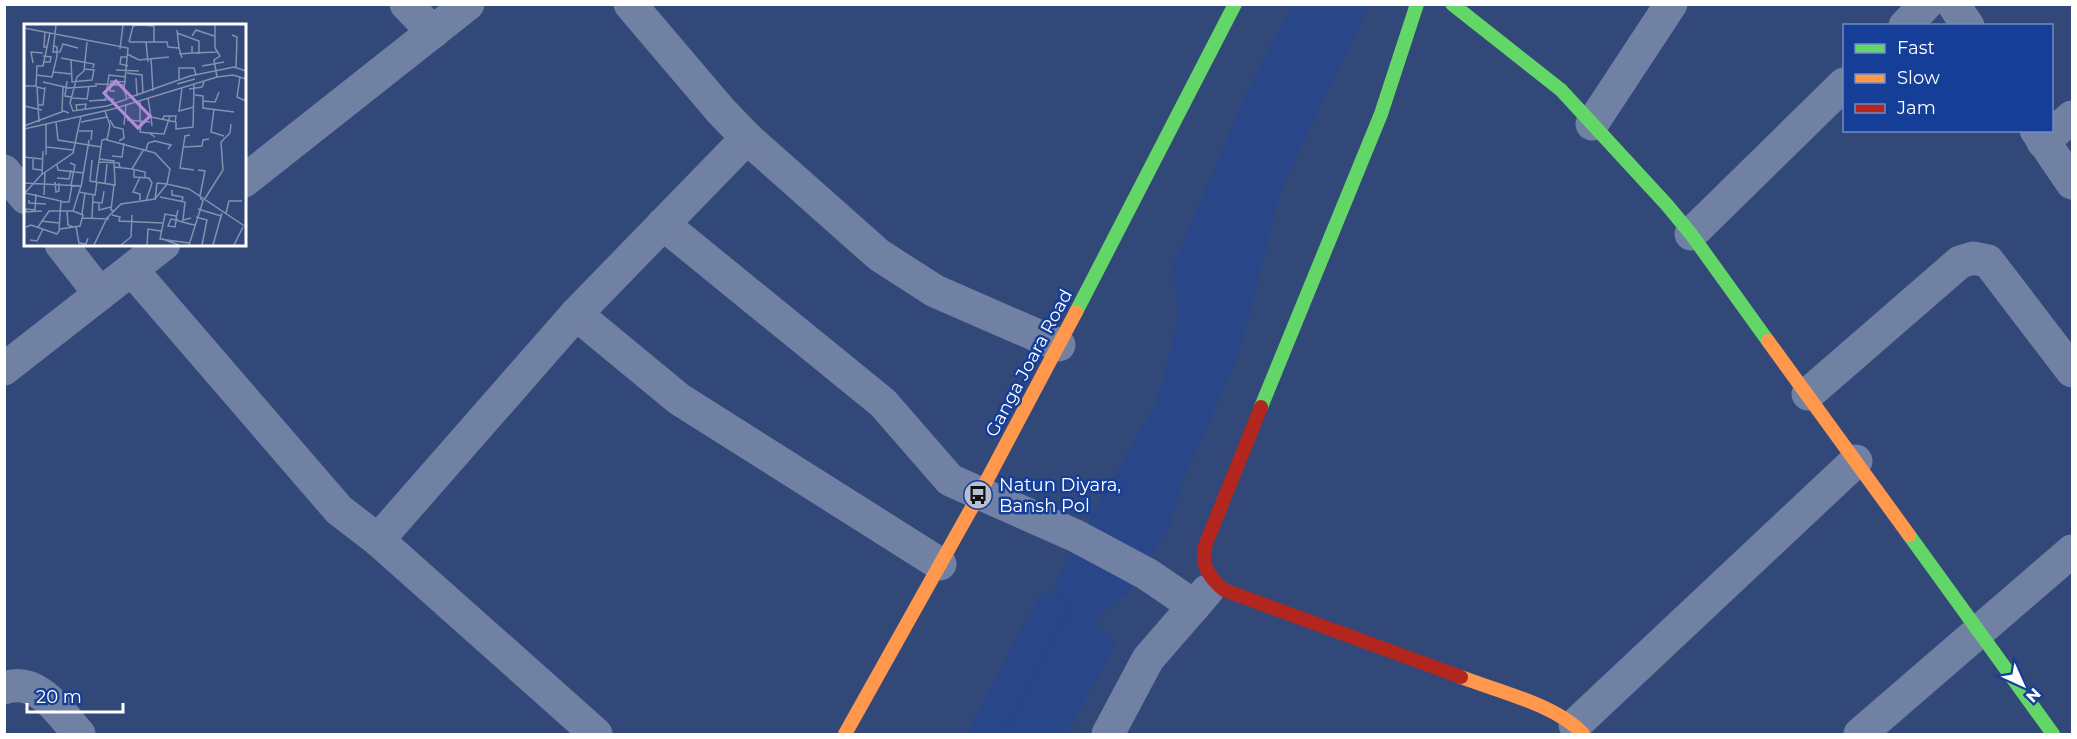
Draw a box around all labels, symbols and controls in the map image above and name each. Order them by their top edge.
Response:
inset map [24,24,246,246]
legend [1843,24,2053,132]
text: Fast [1897,37,1935,59]
text: Slow [1897,67,1940,89]
text: Jam [1896,97,1936,119]
street label: Ganga Joara Road [981,285,1077,441]
place label: Natun Diyara, Bansh Pol [999,474,1121,517]
bus stop icon: Natun Diyara, Bansh Pol [962,479,994,511]
north arrow [1993,655,2053,715]
scale bar [27,676,123,714]
text: N [2022,684,2045,707]
text: 20 m [36,686,82,708]

